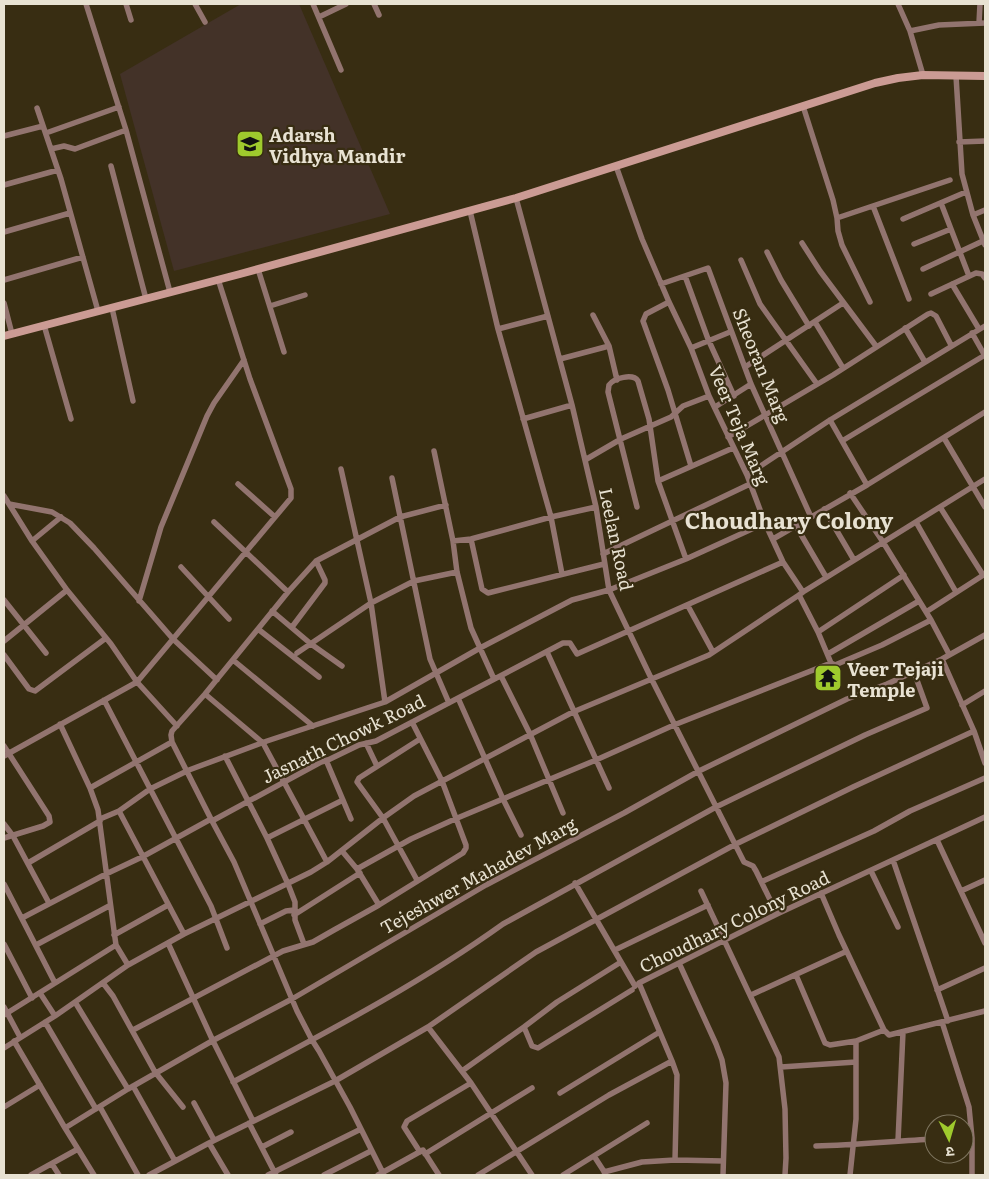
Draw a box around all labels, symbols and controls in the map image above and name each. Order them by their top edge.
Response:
place label: Adarsh Vidhya Mandir [269,121,406,169]
school or university icon: Adarsh Vidhya Mandir [235,129,265,159]
street label: Sheoran Marg [727,304,798,427]
street label: Veer Teja Marg [703,361,778,490]
street label: Leelan Road [593,485,641,593]
district label: Choudhary Colony [685,503,894,536]
place label: Veer Tejaji Temple [847,655,944,703]
temple icon: Veer Tejaji Temple [813,663,843,693]
street label: Jasnath Chowk Road [257,687,429,789]
street label: Tejeshwer Mahadev Marg [375,809,582,940]
street label: Choudhary Colony Road [634,863,834,979]
north arrow [924,1114,974,1164]
text: उ [944,1143,955,1163]

